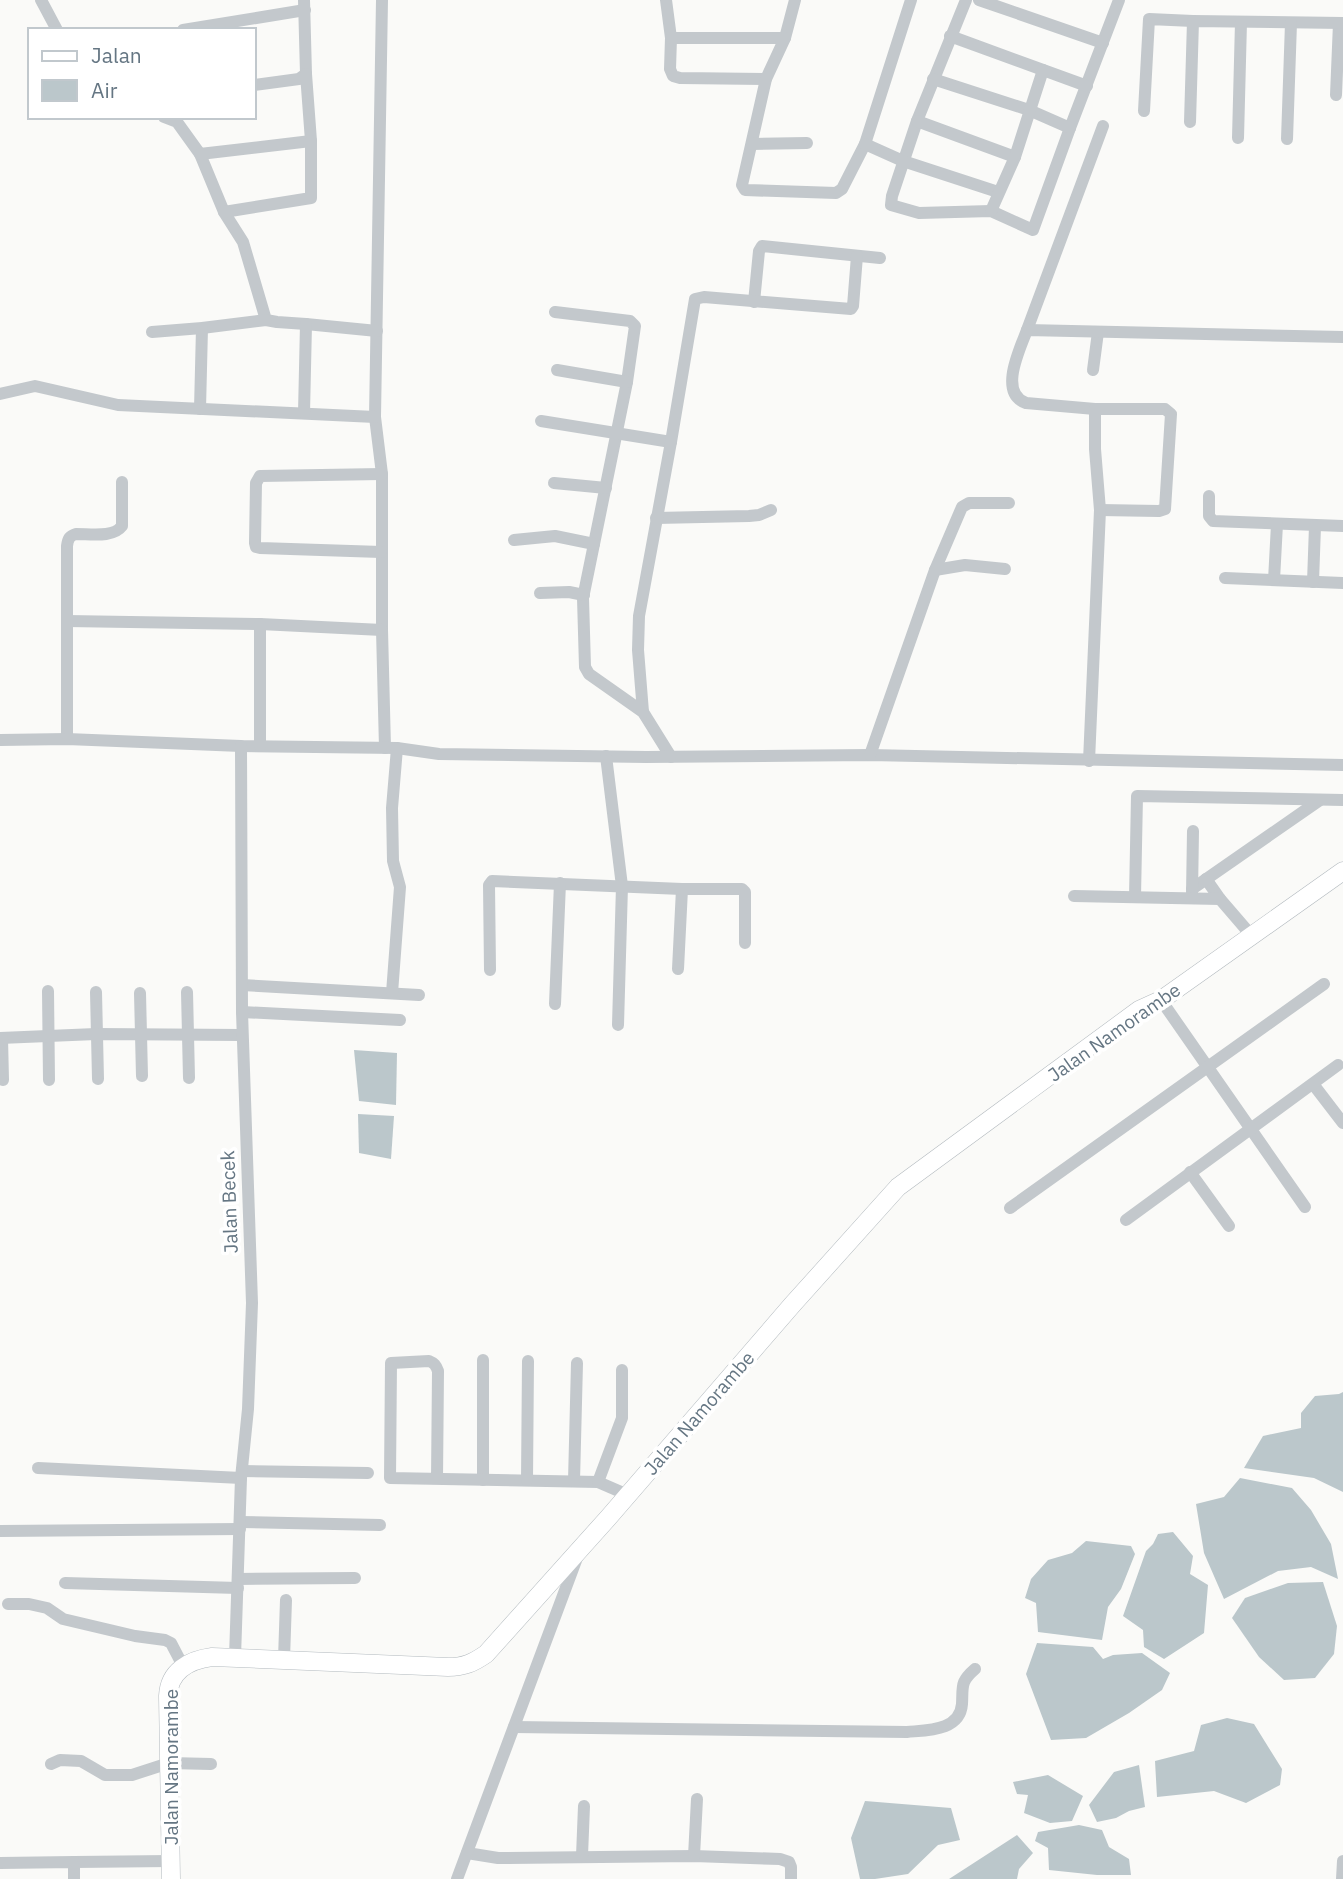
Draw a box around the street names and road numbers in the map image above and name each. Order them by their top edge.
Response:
street label: Jalan Namorambe [1043,977,1185,1087]
street label: Jalan Becek [215,1150,243,1254]
street label: Jalan Namorambe [639,1346,759,1480]
street label: Jalan Namorambe [159,1689,183,1845]

